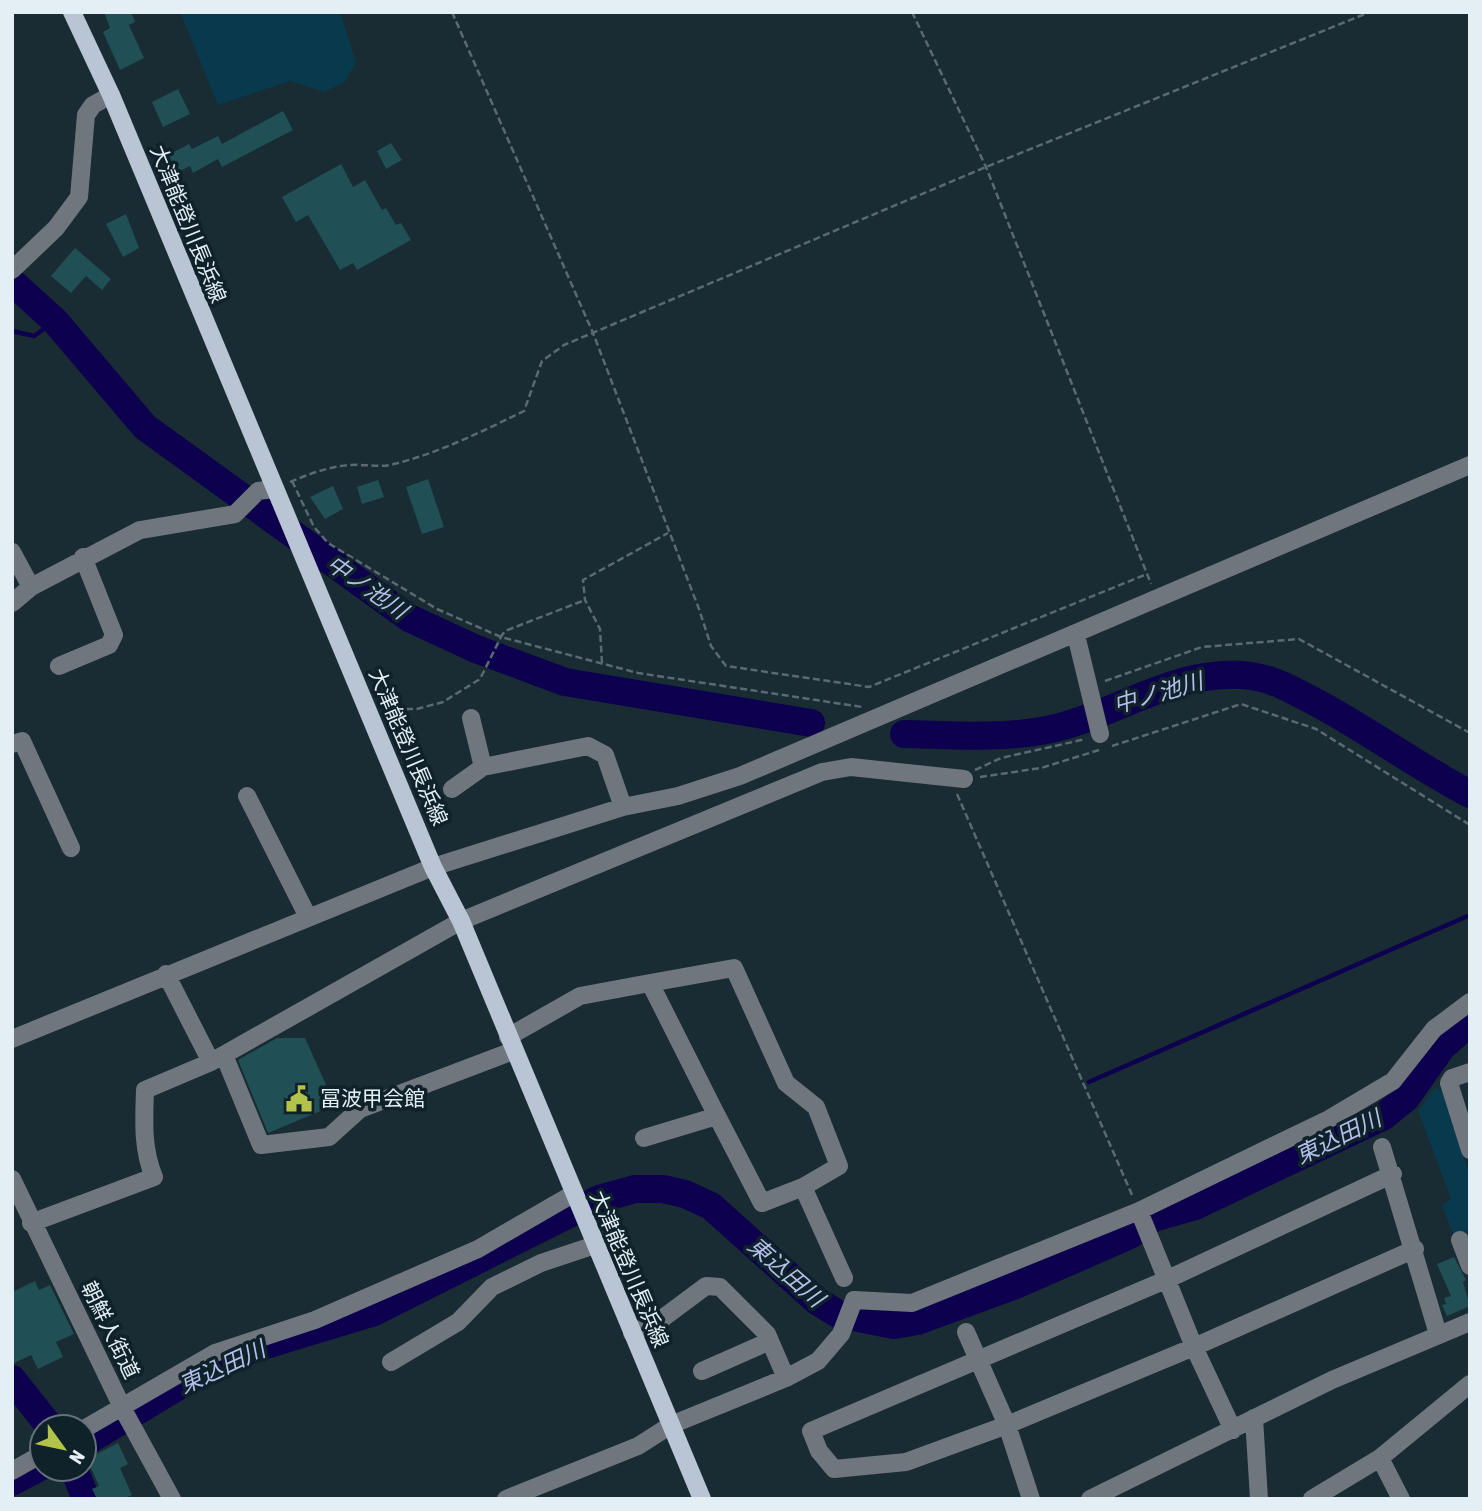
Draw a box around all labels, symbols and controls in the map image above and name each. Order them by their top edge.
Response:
street label: 大津能登川長浜線 [146,141,232,306]
water label: 中ノ池川 [322,550,415,626]
street label: 大津能登川長浜線 [365,665,453,829]
water label: 中ノ池川 [1110,667,1209,718]
public building icon: 冨波甲会館 [284,1084,314,1114]
place label: 冨波甲会館 [320,1086,425,1110]
water label: 東込田川 [1291,1104,1388,1169]
street label: 大津能登川長浜線 [586,1187,674,1351]
water label: 東込田川 [743,1232,832,1314]
street label: 朝鮮人街道 [77,1277,145,1382]
water label: 東込田川 [175,1335,272,1398]
north arrow [28,1413,98,1483]
text: N [65,1447,90,1468]

